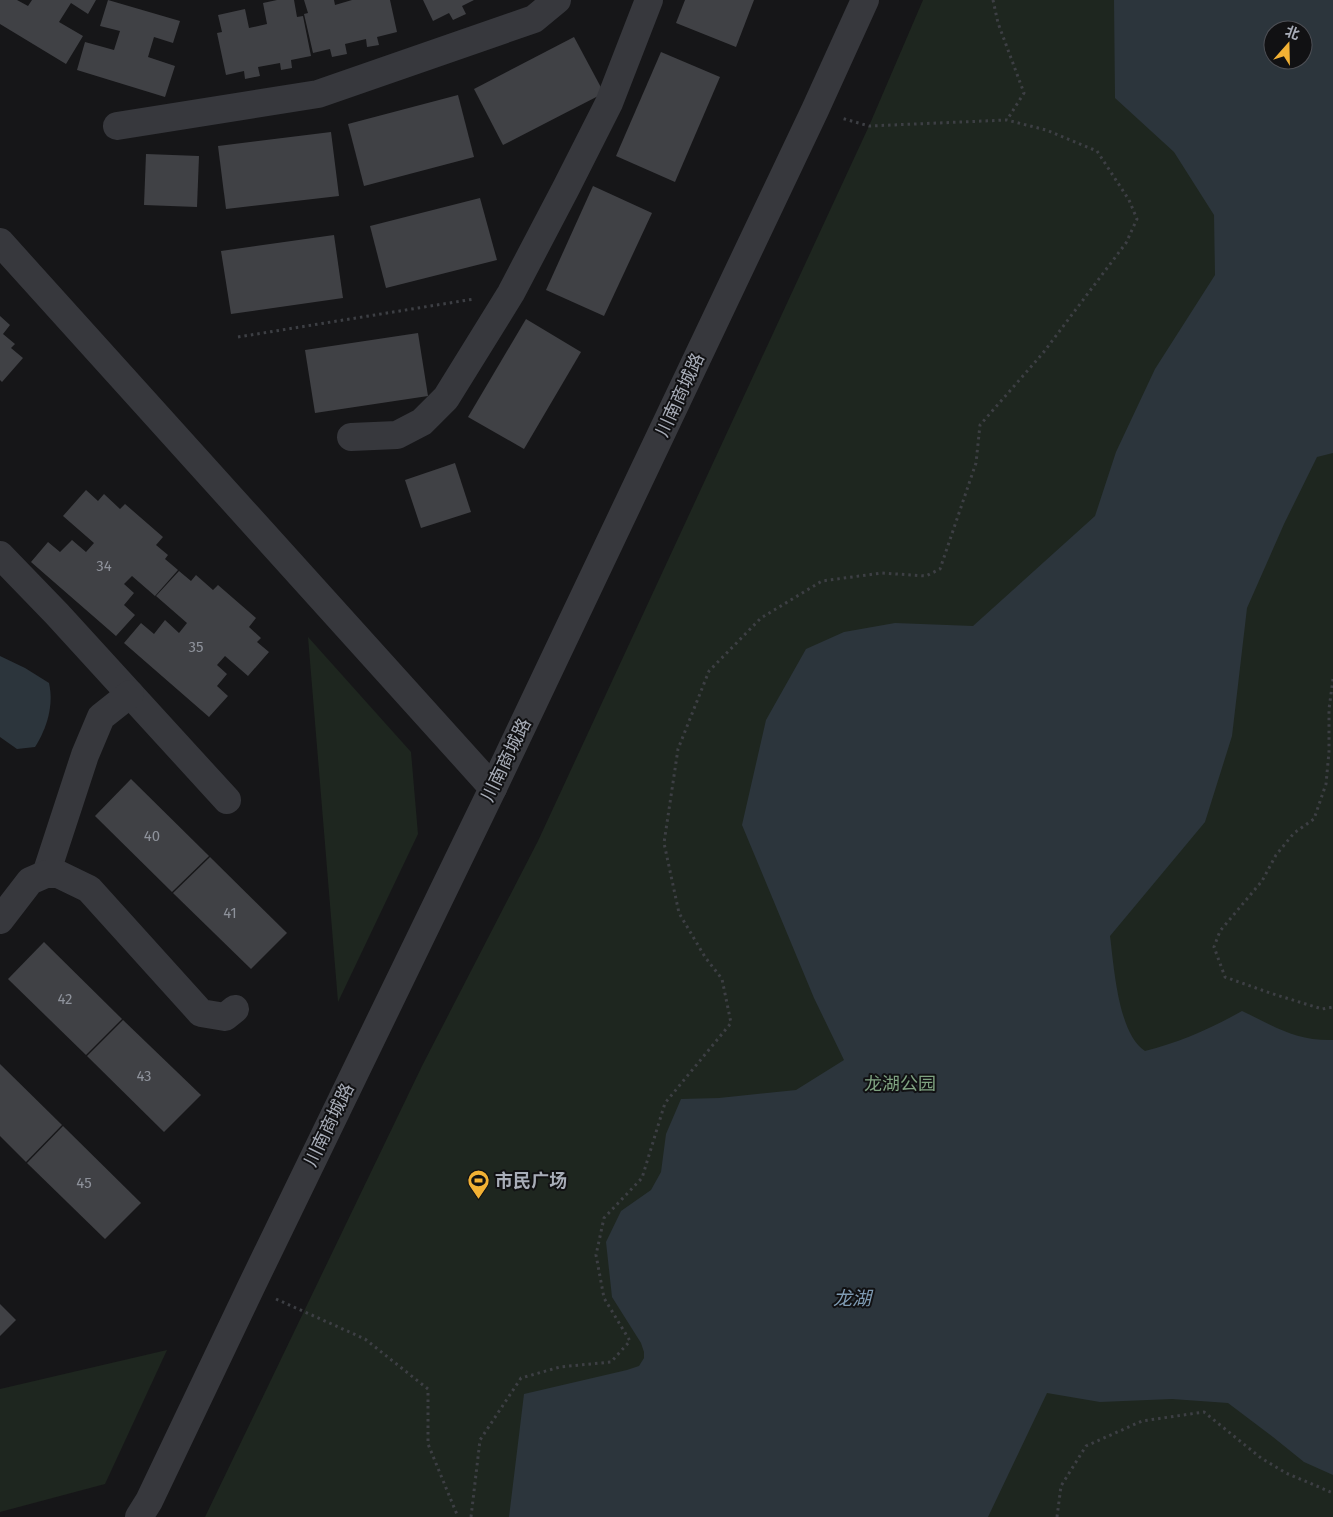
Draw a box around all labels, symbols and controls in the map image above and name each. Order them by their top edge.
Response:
north arrow [1263,20,1313,70]
text: 北 [1283,23,1302,44]
street label: 川南商城路 [651,350,709,440]
house number: 34 [96,557,112,575]
house number: 35 [188,638,204,656]
street label: 川南商城路 [476,715,536,805]
house number: 40 [144,827,160,845]
house number: 41 [223,904,237,922]
house number: 42 [57,990,73,1008]
house number: 43 [136,1067,152,1085]
park label: 龙湖公园 [864,1073,936,1095]
street label: 川南商城路 [299,1080,359,1170]
sports icon: 市民广场 [467,1169,491,1200]
place label: 市民广场 [495,1170,567,1192]
house number: 45 [76,1174,92,1192]
water label: 龙湖 [833,1287,874,1310]

